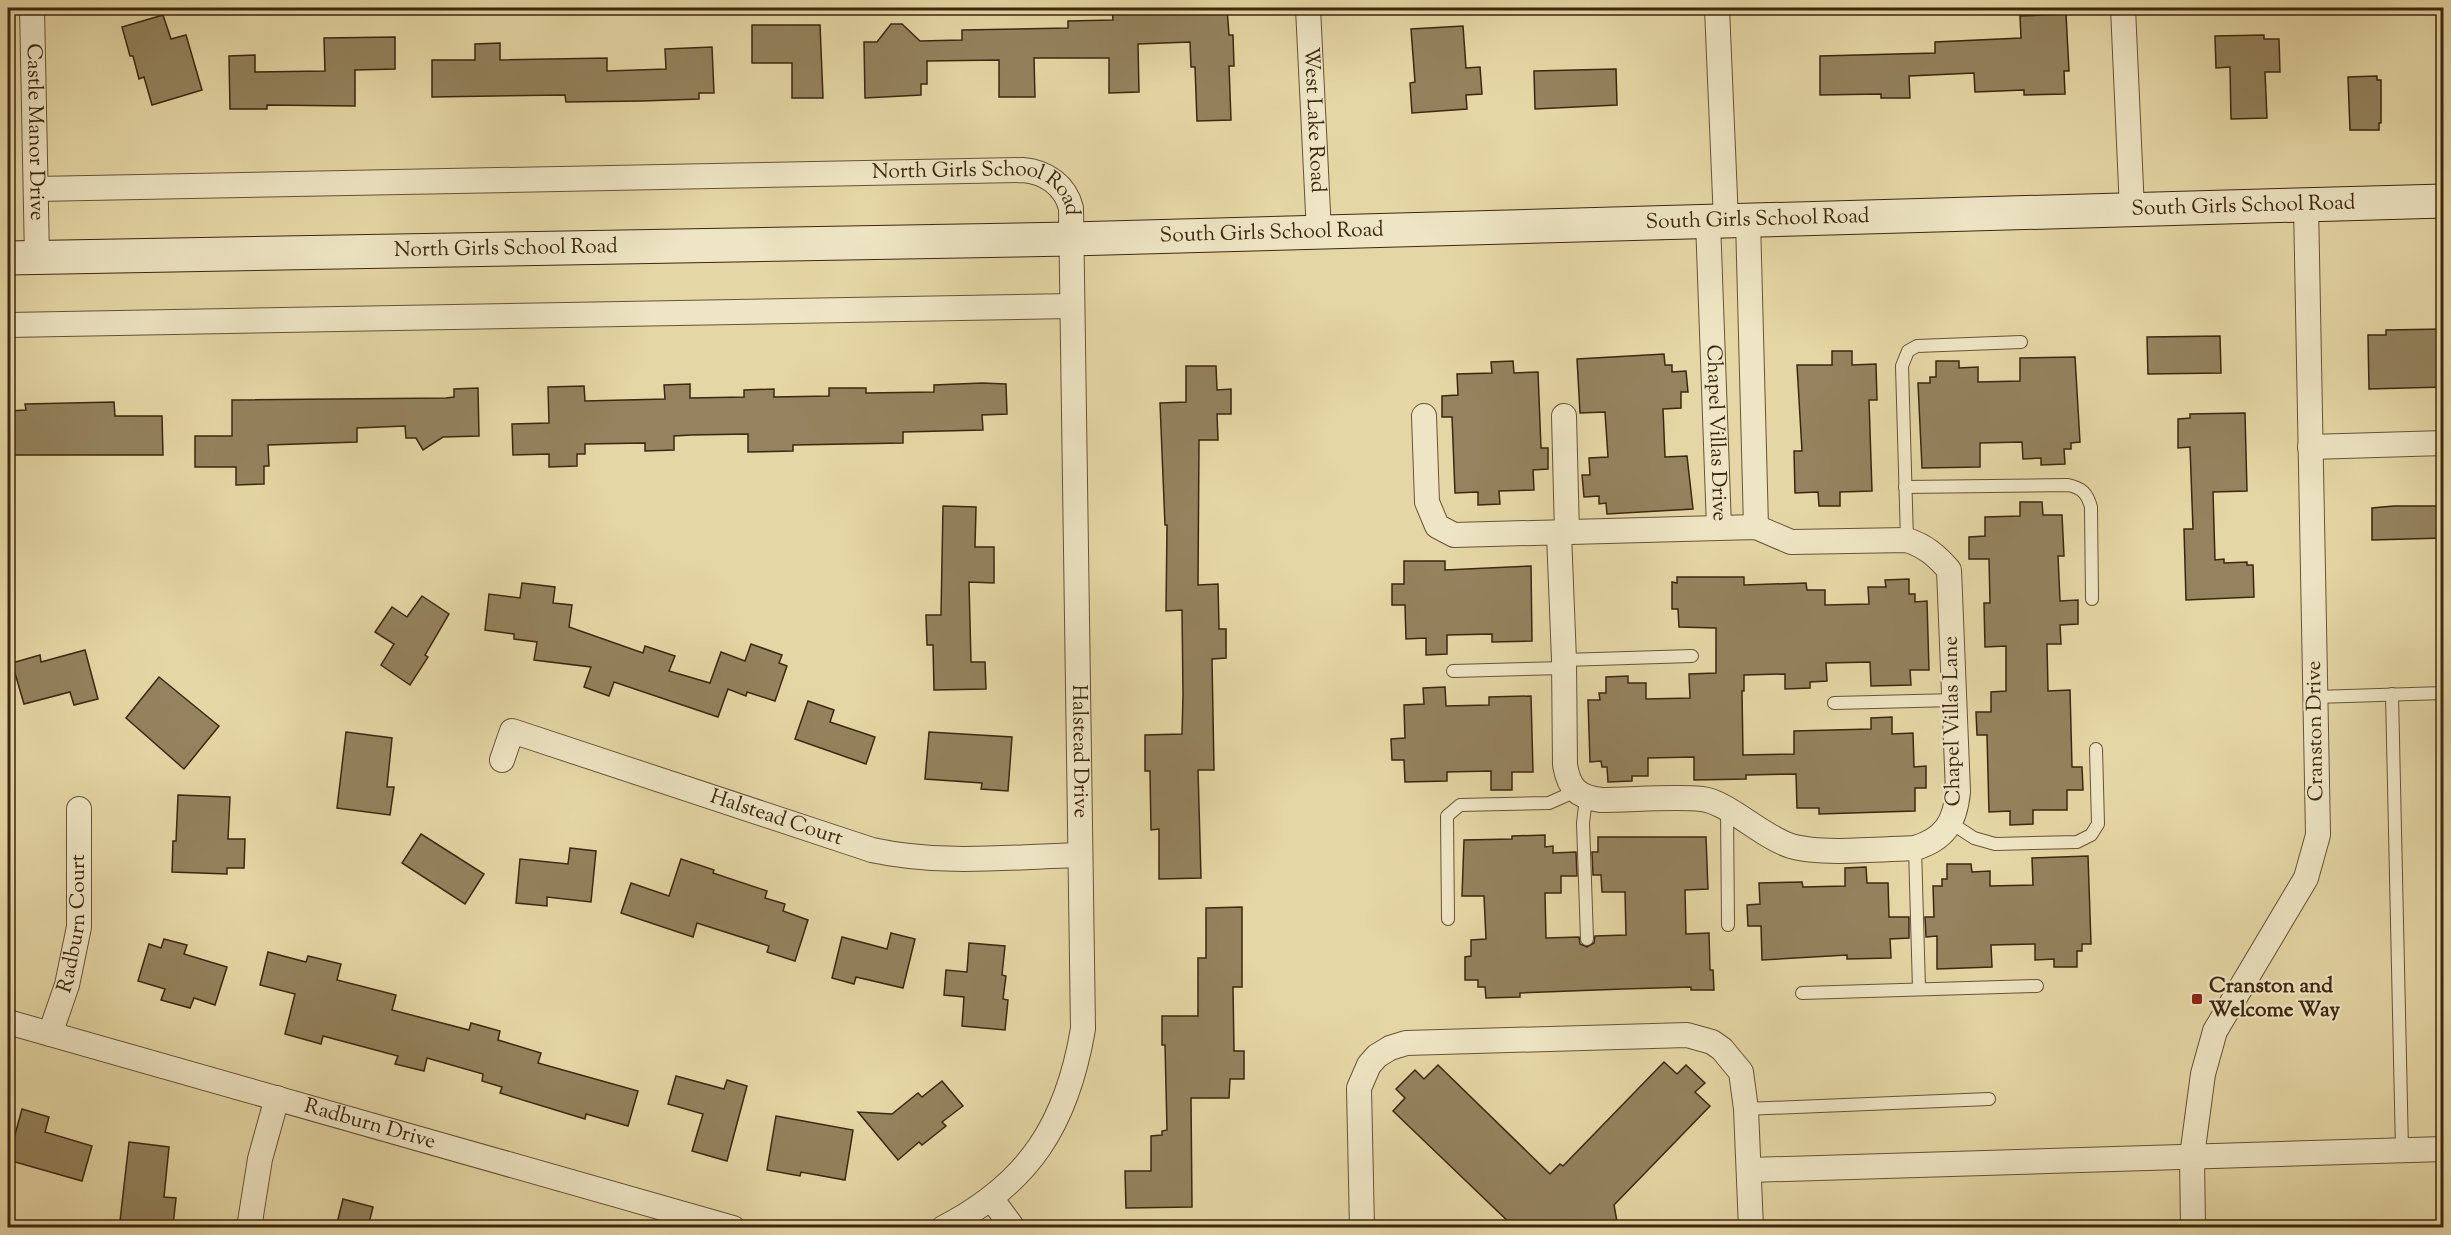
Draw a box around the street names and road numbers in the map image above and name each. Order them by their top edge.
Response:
street label: Castle Manor Drive [18,43,51,221]
street label: West Lake Road [1295,46,1332,194]
street label: North Girls School Road [872,155,1086,216]
street label: South Girls School Road [2131,188,2356,225]
street label: South Girls School Road [1645,202,1870,238]
street label: South Girls School Road [1159,215,1384,252]
street label: North Girls School Road [394,232,618,266]
street label: Chapel Villas Drive [1697,344,1734,522]
street label: Chapel Villas Lane [1937,635,1969,807]
street label: Cranston Drive [2300,660,2332,802]
street label: Halstead Drive [1063,684,1095,818]
street label: Halstead Court [706,782,847,854]
street label: Radburn Court [50,854,94,997]
street label: Radburn Drive [300,1092,439,1158]

